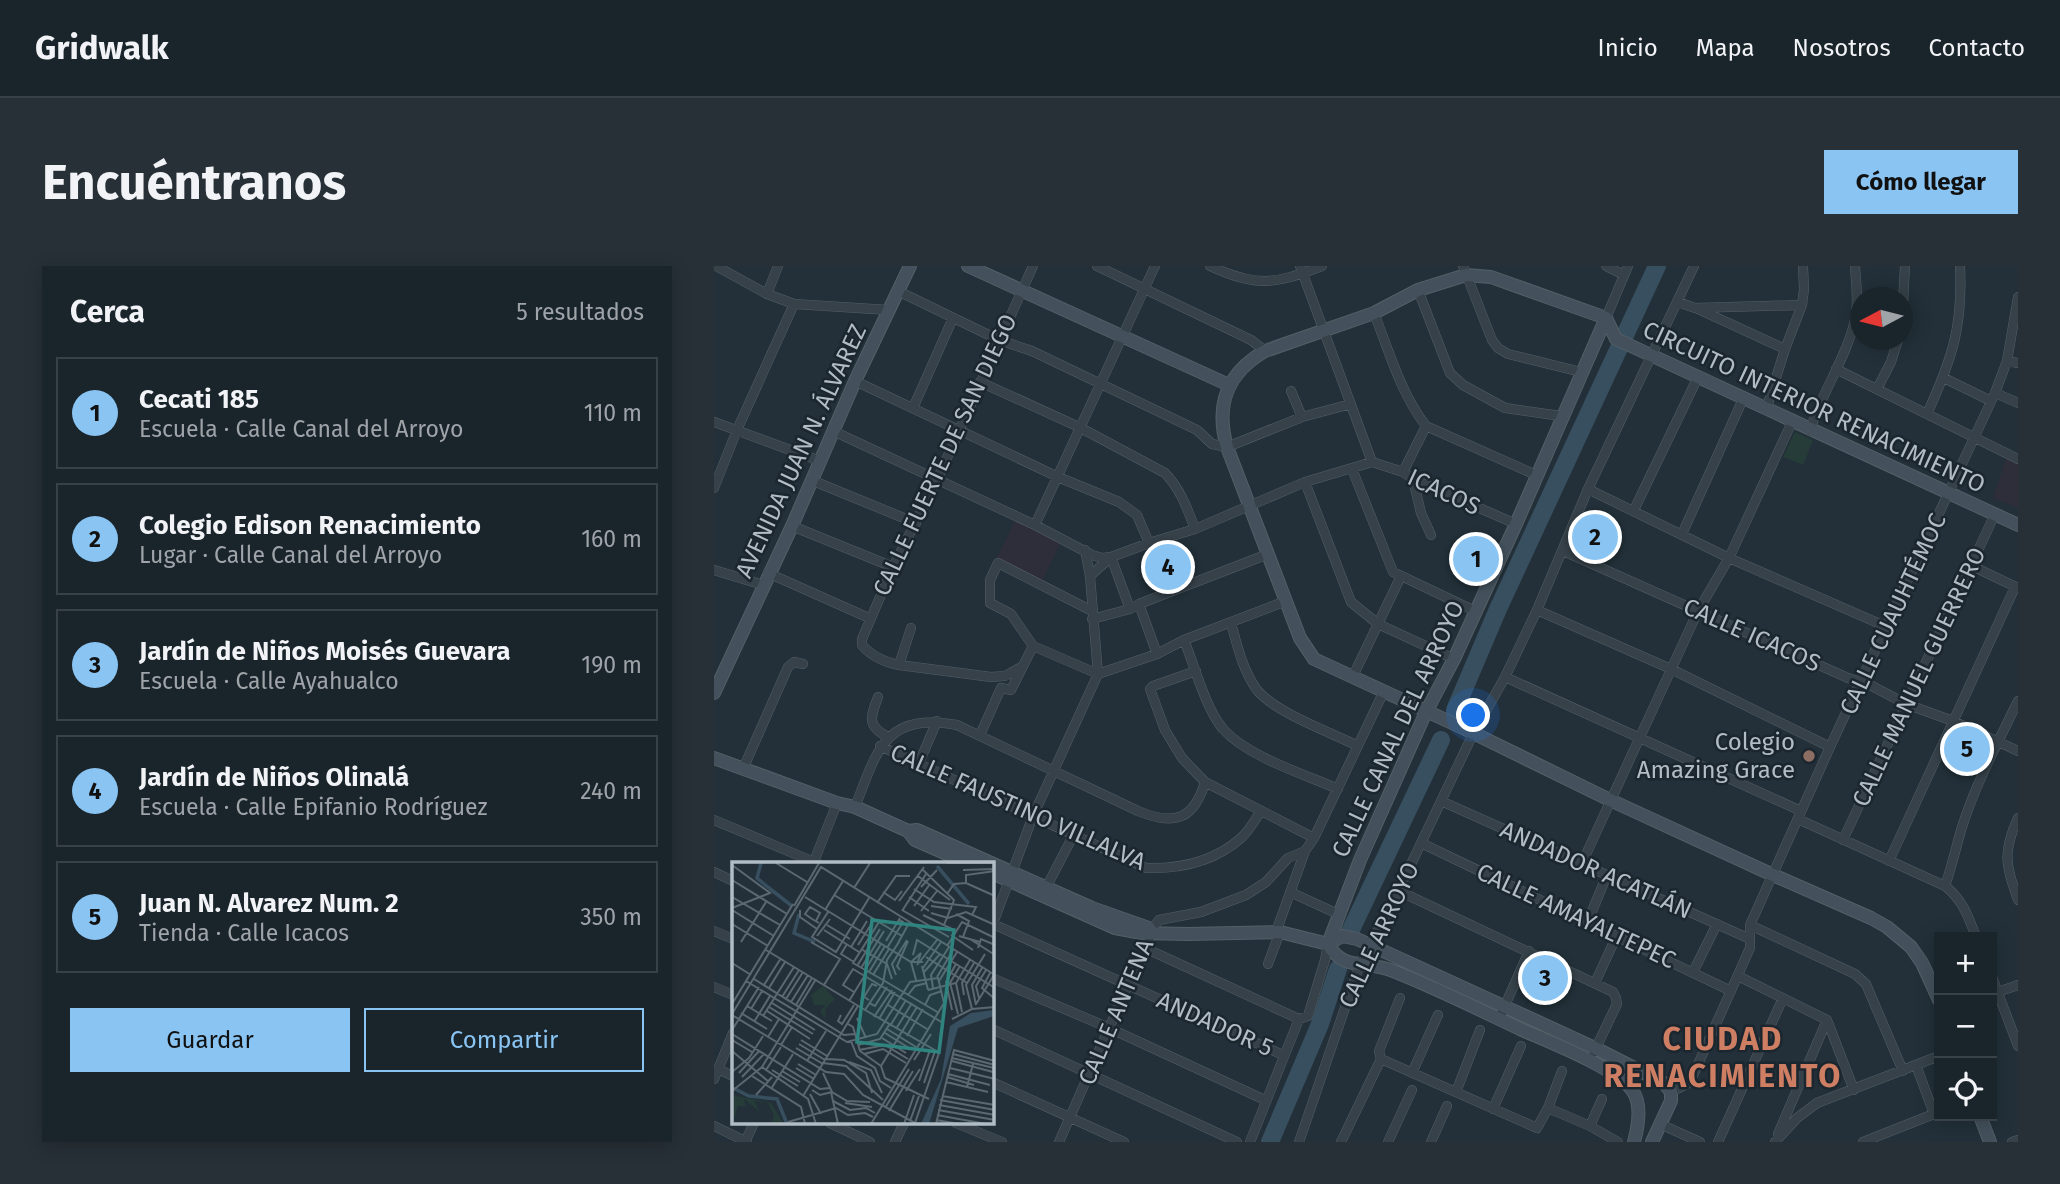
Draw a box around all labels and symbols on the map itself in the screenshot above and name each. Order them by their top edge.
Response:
north arrow [1850,287,1913,350]
street label: CALLE FUERTE DE SAN DIEGO [867,310,1023,600]
street label: CIRCUITO INTERIOR RENACIMIENTO [1638,315,1990,499]
street label: AVENIDA JUAN N. ÁLVAREZ [729,319,872,582]
street label: ICACOS [1403,463,1485,521]
street label: CALLE CUAUHTÉMOC [1833,509,1952,719]
pin: 2 [1572,511,1618,563]
pin: 1 [1453,533,1499,585]
pin: 4 [1145,541,1191,593]
street label: CALLE MANUEL GUERRERO [1847,543,1991,811]
street label: CALLE ICACOS [1679,592,1825,678]
street label: CALLE CANAL DEL ARROYO [1326,596,1470,862]
your location [1456,698,1490,732]
pin: 5 [1944,723,1990,775]
place label: Colegio Amazing Grace [1637,728,1795,784]
street label: CALLE FAUSTINO VILLALVA [886,738,1150,876]
marker: Colegio Amazing Grace [1801,748,1817,764]
street label: ANDADOR ACATLÁN [1496,814,1696,925]
street label: CALLE ARROYO [1333,858,1425,1012]
street label: CALLE AMAYALTEPEC [1472,858,1680,974]
inset map [732,862,994,1124]
street label: CALLE ANTENA [1073,935,1159,1089]
pin: 3 [1522,952,1568,1004]
street label: ANDADOR 5 [1153,986,1277,1062]
district label: CIUDAD RENACIMIENTO [1604,1020,1842,1095]

